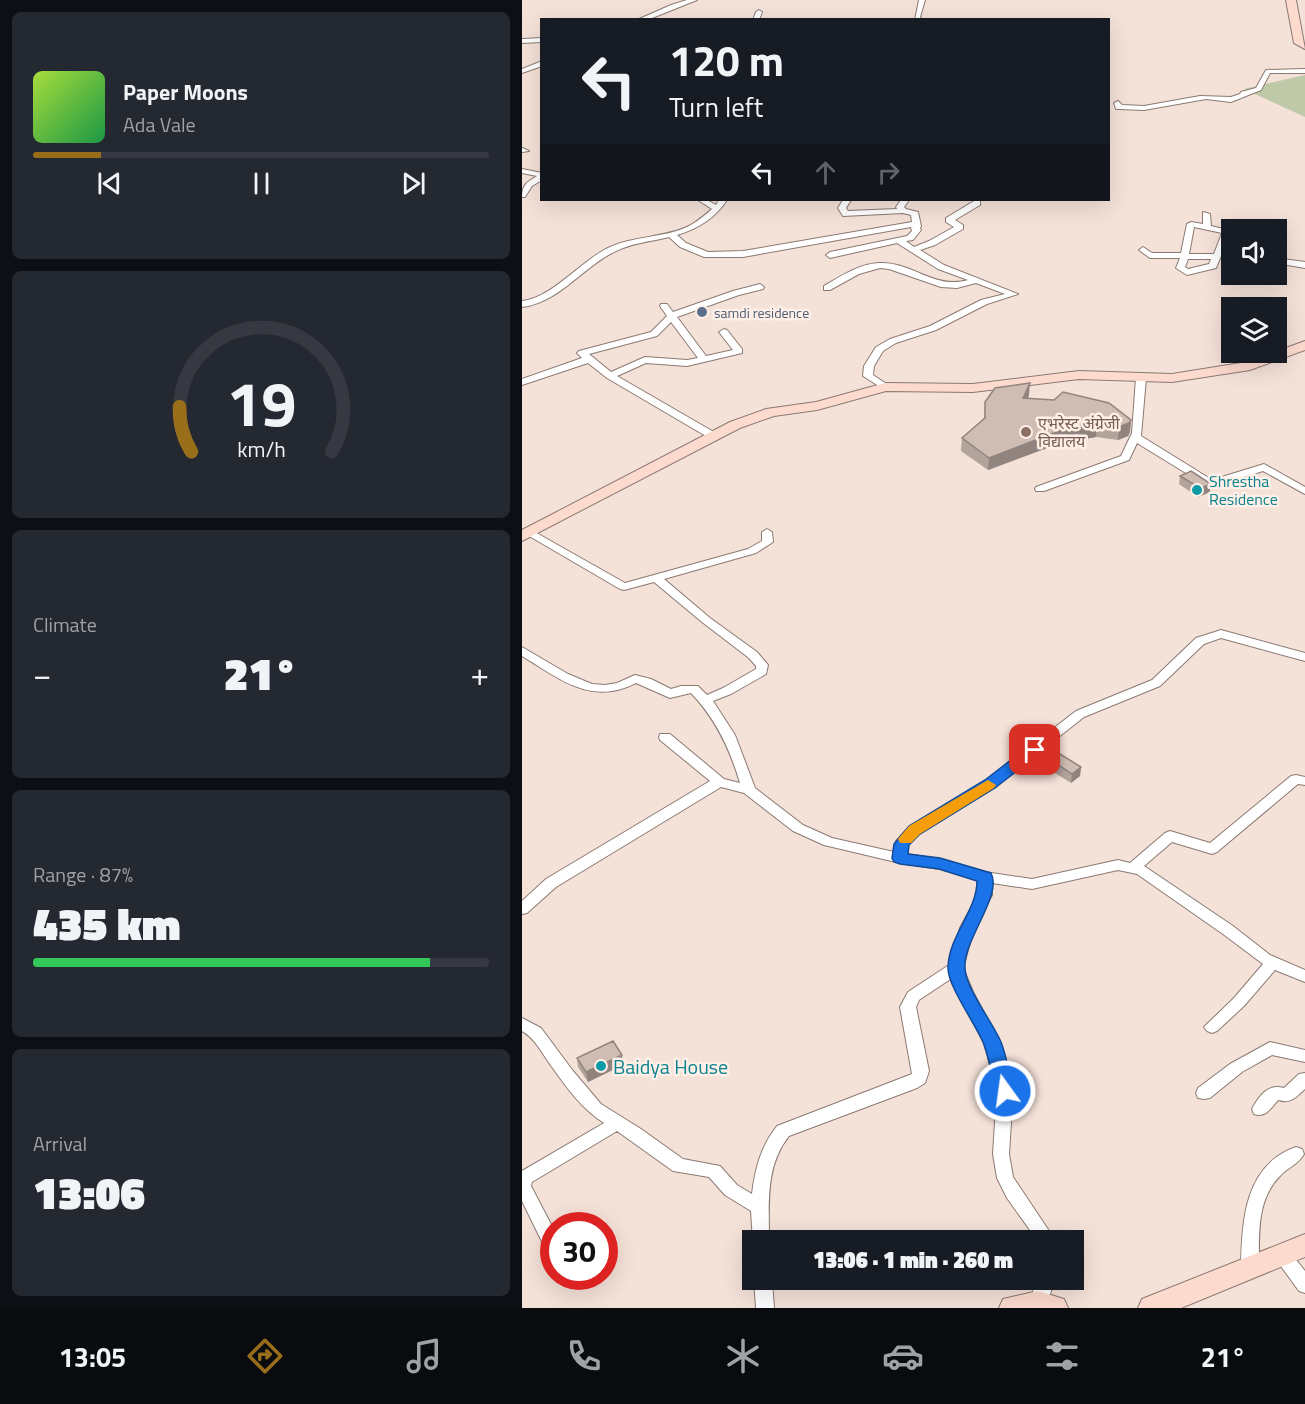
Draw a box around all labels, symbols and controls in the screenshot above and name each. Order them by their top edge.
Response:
text: 120 m [669,28,784,92]
icon: left [570,42,648,120]
text: Paper Moons [123,75,248,109]
text: Turn left [669,86,763,127]
text: Ada Vale [123,109,196,140]
icon: left [746,156,779,189]
icon: ahead [809,156,842,189]
icon: right [872,156,905,189]
icon: previous [93,167,126,200]
icon: pause [245,167,278,200]
icon: next [397,167,430,200]
map controls [1221,219,1287,363]
button: sound [1221,219,1287,285]
button: layers [1221,297,1287,363]
place label: samdi residence [714,302,809,323]
marker: samdi residence [695,305,709,319]
text: 19 [226,355,296,450]
place label: एभरेस्ट अंग्रेजी विद्यालय [1038,411,1121,453]
marker: एभरेस्ट अंग्रेजी विद्यालय [1019,425,1033,439]
text: km/h [237,433,285,465]
place label: Shrestha Residence [1209,469,1278,511]
marker: Shrestha Residence [1190,483,1204,497]
text: Climate [33,609,97,640]
text: 21° [224,639,298,707]
text: − [33,649,51,699]
text: + [471,649,489,699]
pin [1009,724,1060,775]
icon: arrive [1018,733,1051,766]
text: Range · 87% [33,859,133,890]
text: 435 km [33,889,181,957]
place label: Baidya House [613,1051,728,1082]
marker: Baidya House [594,1059,608,1073]
position arrow [973,1059,1037,1123]
text: Arrival [33,1128,87,1159]
text: 13:06 [33,1158,145,1226]
speed limit sign: 30 [540,1212,618,1290]
text: 13:06 · 1 min · 260 m [813,1243,1013,1277]
icon: directions [244,1335,286,1377]
icon: music [403,1335,445,1377]
icon: phone [563,1335,605,1377]
icon: climate [722,1335,764,1377]
icon: car [882,1335,924,1377]
icon: filters [1041,1335,1083,1377]
text: 13:05 [59,1336,126,1377]
text: 21° [1201,1336,1246,1377]

